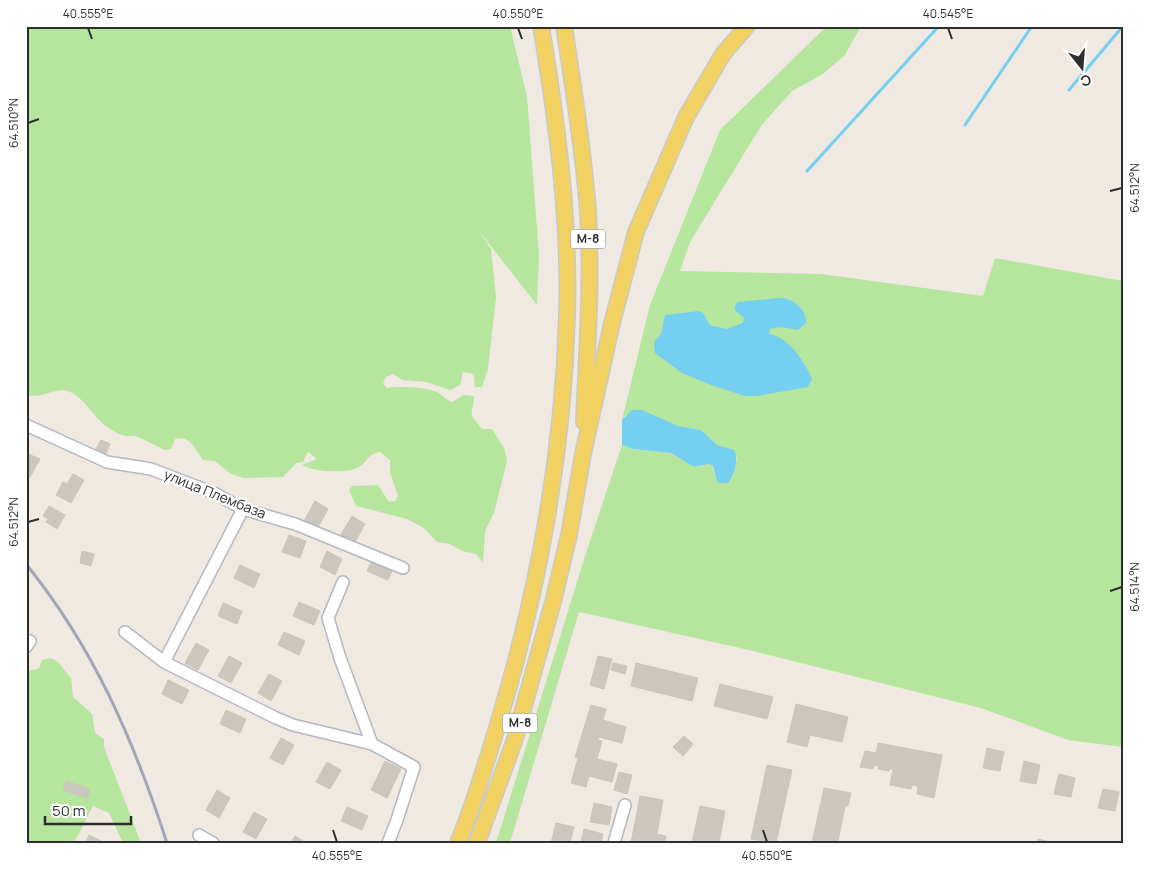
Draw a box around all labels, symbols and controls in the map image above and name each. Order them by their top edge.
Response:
text: 40.555°E [63,5,113,22]
text: 40.550°E [493,5,544,22]
text: 40.545°E [923,5,973,22]
north arrow [1056,42,1106,92]
text: С [1078,70,1094,92]
text: 64.510°N [5,98,22,148]
text: 64.512°N [1126,163,1143,213]
road number: М-8 [570,230,606,248]
street label: улица Плембаза [161,464,269,523]
text: 64.512°N [5,497,22,547]
text: 64.514°N [1126,562,1143,612]
road number: М-8 [502,714,538,732]
scale bar [45,794,131,826]
text: 50 m [52,800,86,821]
text: 40.555°E [312,847,362,864]
text: 40.550°E [742,847,793,864]

